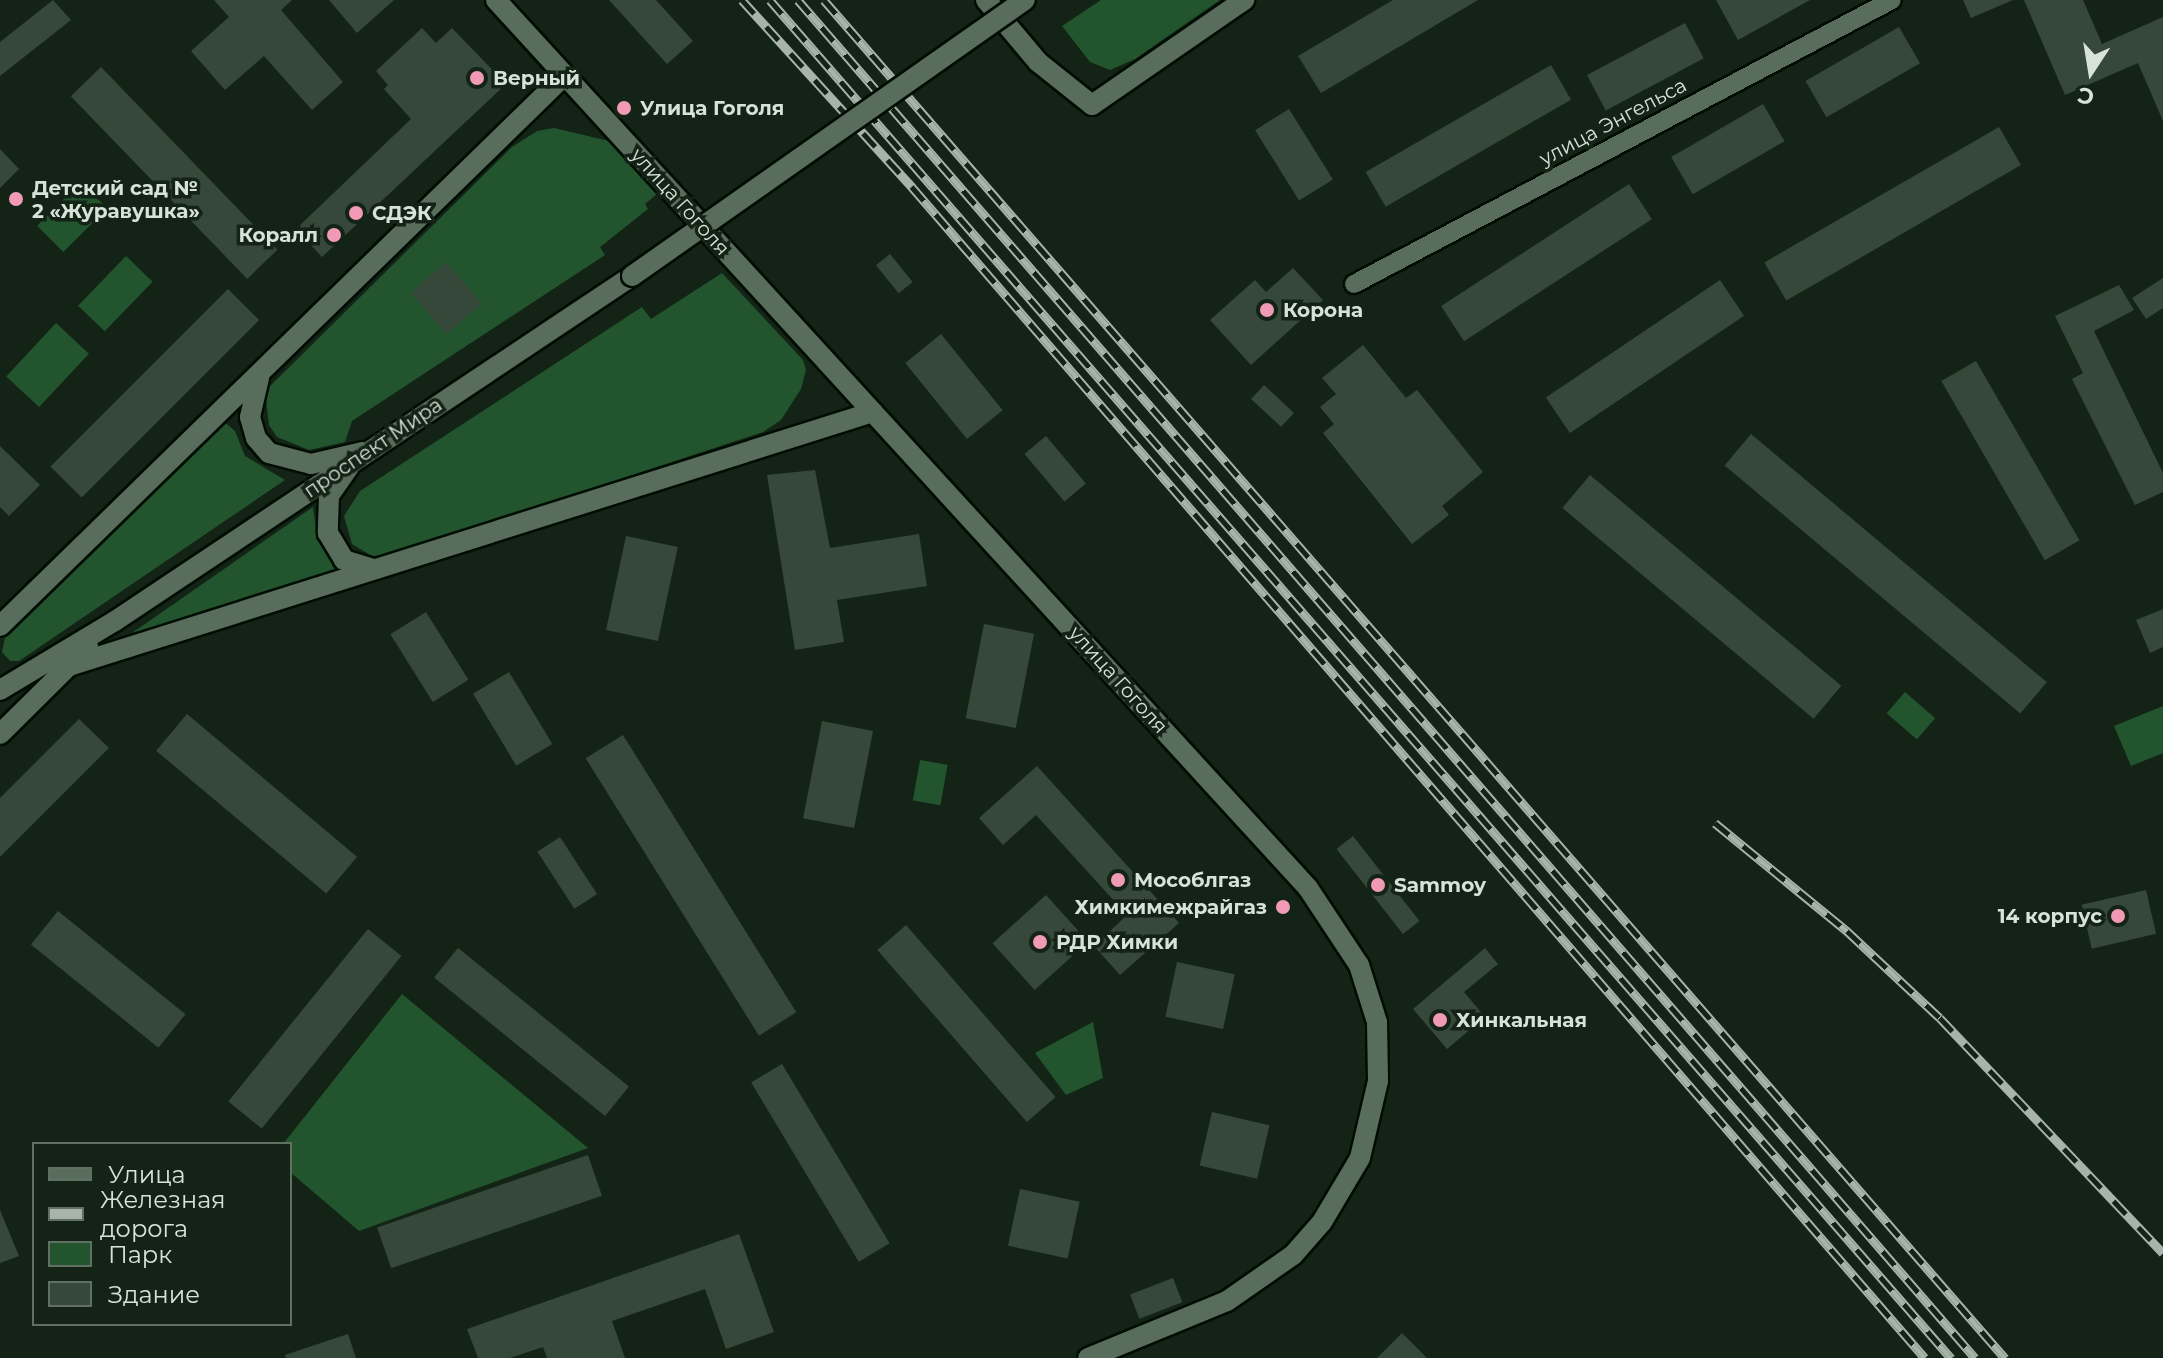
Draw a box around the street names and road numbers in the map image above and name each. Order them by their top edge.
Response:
street label: улица Энгельса [1535,73,1691,171]
street label: улица Гоголя [626,143,734,261]
street label: проспект Мира [299,393,447,503]
street label: улица Гоголя [1064,621,1172,739]

